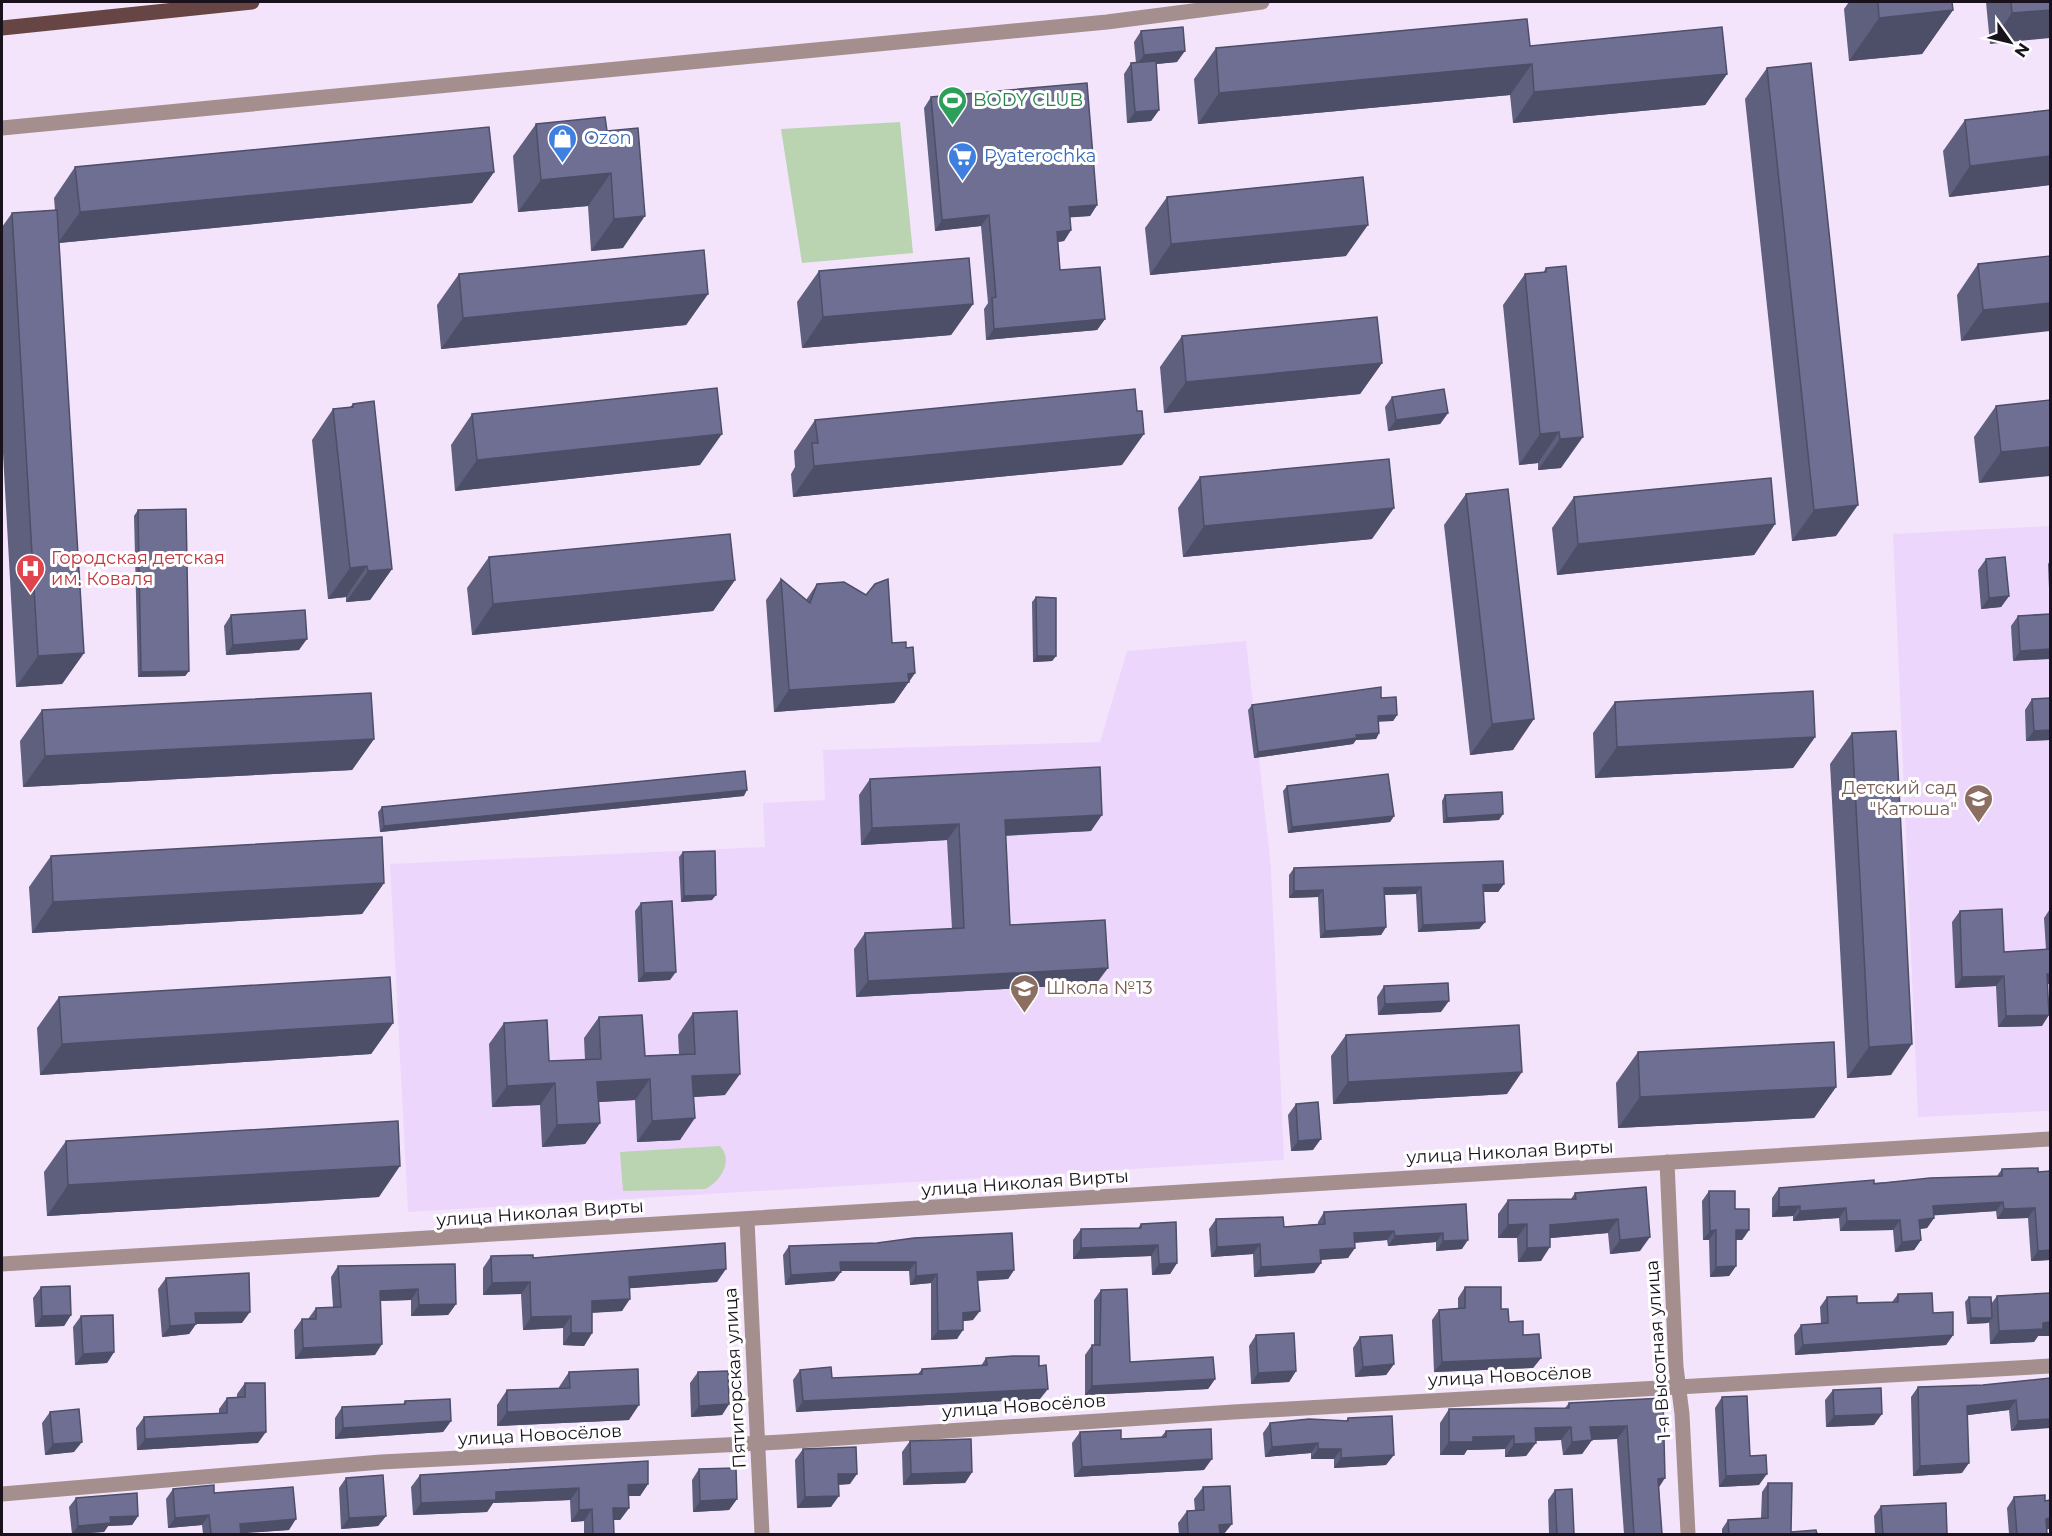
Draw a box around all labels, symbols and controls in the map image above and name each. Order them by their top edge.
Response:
north arrow [1980,12,2040,72]
text: N [2011,39,2034,61]
sports icon: BODY CLUB [936,84,968,126]
place label: BODY CLUB [973,89,1083,111]
shop icon: Ozon [547,122,579,164]
place label: Ozon [584,127,632,149]
supermarket icon: Pyaterochka [947,140,979,182]
place label: Pyaterochka [984,145,1096,167]
place label: Городская детская им. Коваля [51,547,225,590]
hospital icon: Городская детская им. Коваля [14,552,46,594]
place label: Детский сад "Катюша" [1842,777,1957,820]
school or university icon: Детский сад "Катюша" [1962,782,1994,824]
school or university icon: Школа №13 [1009,972,1041,1014]
place label: Школа №13 [1046,977,1153,999]
street label: улица Николая Вирты [1405,1136,1614,1168]
street label: улица Николая Вирты [920,1165,1129,1201]
street label: улица Николая Вирты [435,1195,644,1231]
street label: 1-я Высотная улица [1641,1259,1675,1441]
street label: Пятигорская улица [719,1287,751,1469]
street label: улица Новосёлов [1426,1361,1593,1391]
street label: улица Новосёлов [940,1389,1107,1423]
street label: улица Новосёлов [456,1420,623,1450]

